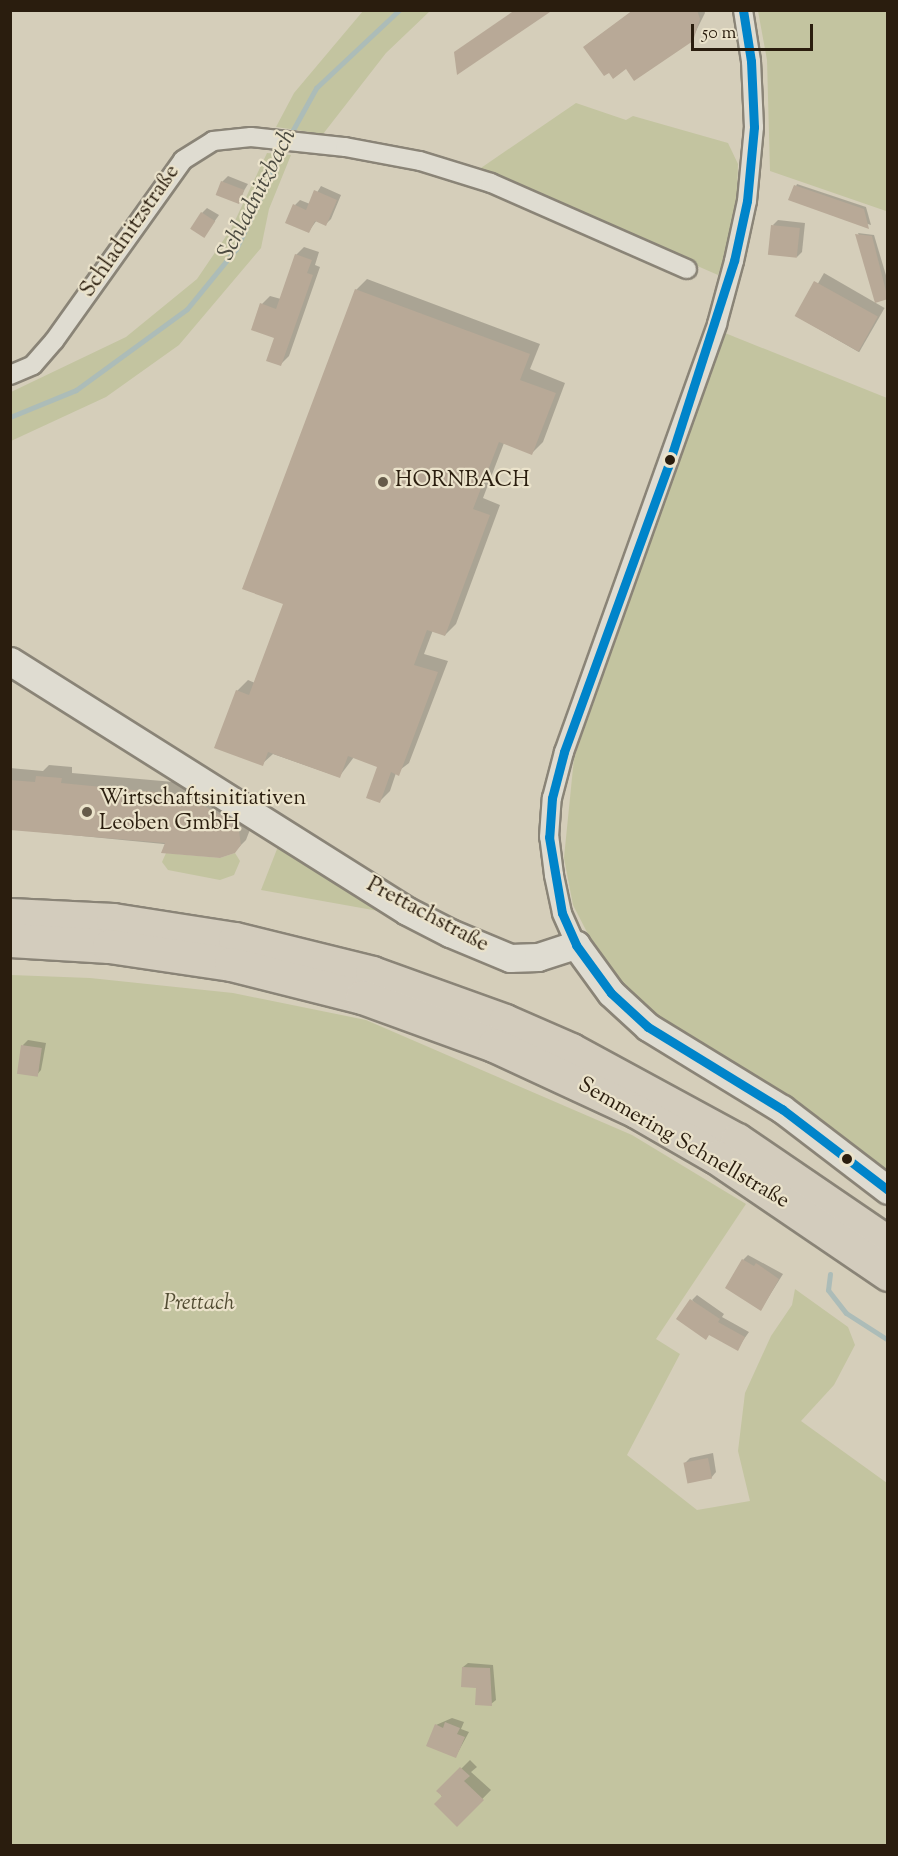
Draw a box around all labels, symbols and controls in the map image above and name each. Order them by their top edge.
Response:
scale bar [694,12,816,50]
text: 50 m [702,21,736,47]
water label: Schladnitzbach [213,125,303,265]
street label: Schladnitzstraße [76,161,186,303]
unlabelled marker [664,454,676,466]
place label: HORNBACH [395,469,530,495]
marker: HORNBACH [376,475,390,489]
place label: Wirtschaftsinitiativen Leoben GmbH [99,786,306,837]
marker: Wirtschaftsinitiativen Leoben GmbH [80,805,94,819]
street label: Prettachstraße [361,873,493,959]
street label: Semmering Schnellstraße [572,1073,794,1215]
unlabelled marker [841,1153,853,1165]
park label: Prettach [163,1292,235,1318]

